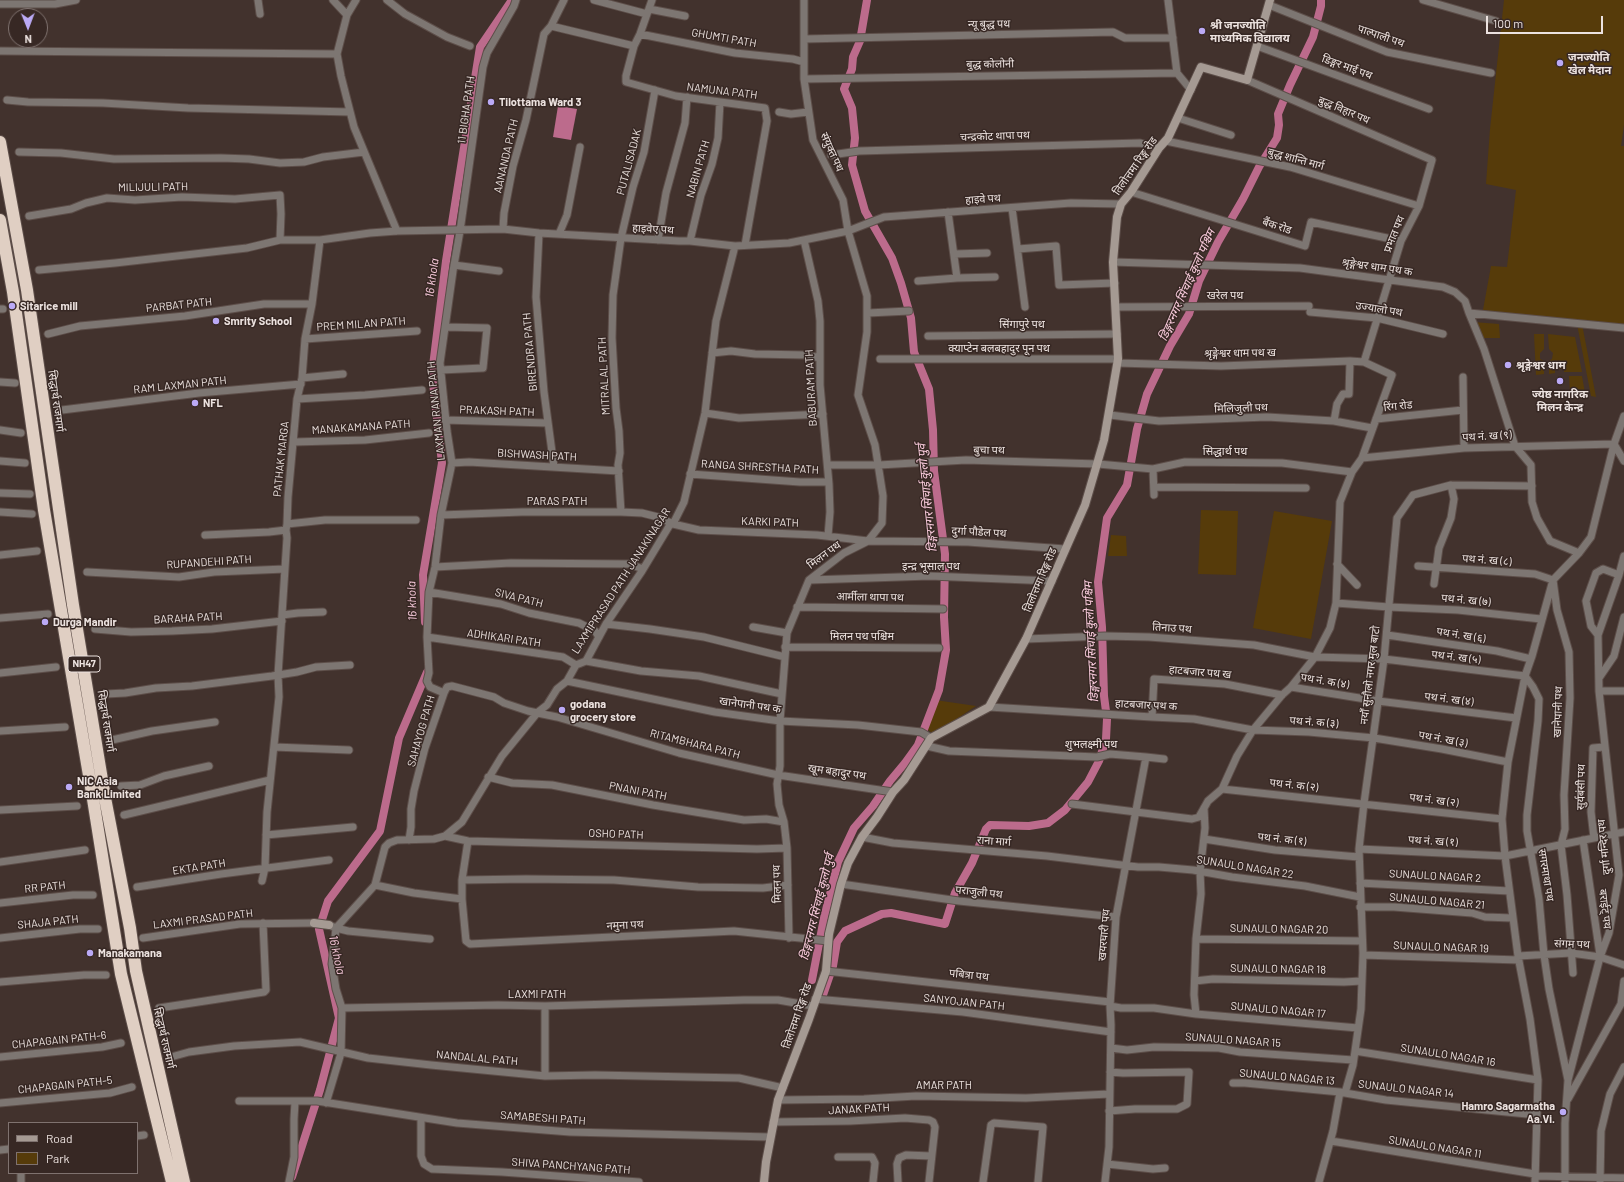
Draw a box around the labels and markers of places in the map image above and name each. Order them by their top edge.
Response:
place label: श्री जनज्योति माध्यमिक विद्यालय [1210,18,1290,44]
marker: श्री जनज्योति माध्यमिक विद्यालय [1197,26,1207,36]
place label: जनज्योति खेल मैदान [1568,50,1611,76]
marker: जनज्योति खेल मैदान [1555,58,1565,68]
place label: Tilottama Ward 3 [499,95,581,109]
marker: Tilottama Ward 3 [486,97,496,107]
place label: Sitarice mill [20,299,78,313]
marker: Sitarice mill [7,301,17,311]
place label: Smrity School [224,314,292,328]
marker: Smrity School [211,316,221,326]
place label: श्रृङ्गेश्वर धाम [1516,358,1566,372]
marker: श्रृङ्गेश्वर धाम [1503,360,1513,370]
marker: ज्येष्ठ नागरिक मिलन केन्द्र [1555,376,1565,386]
place label: ज्येष्ठ नागरिक मिलन केन्द्र [1532,387,1588,413]
place label: NFL [203,396,223,410]
marker: NFL [190,398,200,408]
place label: Durga Mandir [53,615,117,629]
marker: Durga Mandir [40,617,50,627]
place label: godana grocery store [570,697,636,723]
marker: godana grocery store [557,705,567,715]
place label: NIC Asia Bank Limited [77,774,141,800]
marker: NIC Asia Bank Limited [64,782,74,792]
place label: Manakamana [98,946,162,960]
marker: Manakamana [85,948,95,958]
place label: Hamro Sagarmatha Aa.Vi. [1461,1099,1555,1125]
marker: Hamro Sagarmatha Aa.Vi. [1558,1107,1568,1117]

